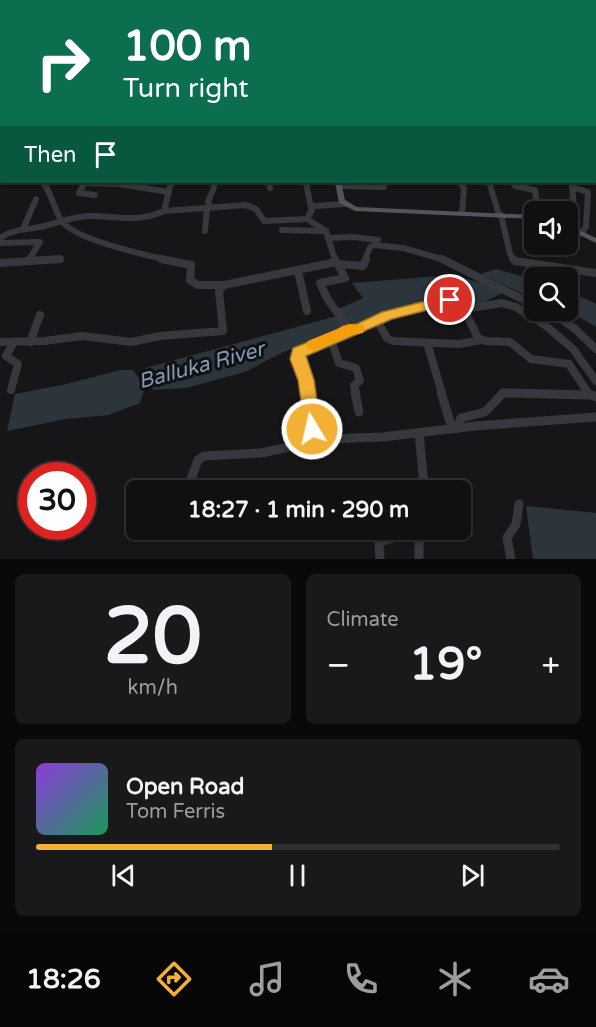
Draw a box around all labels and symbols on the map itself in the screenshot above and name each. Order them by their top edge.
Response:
pin [424,274,475,325]
water label: Balluka River [135,336,270,394]
position arrow [280,397,344,461]
speed limit sign: 30 [18,462,96,540]

